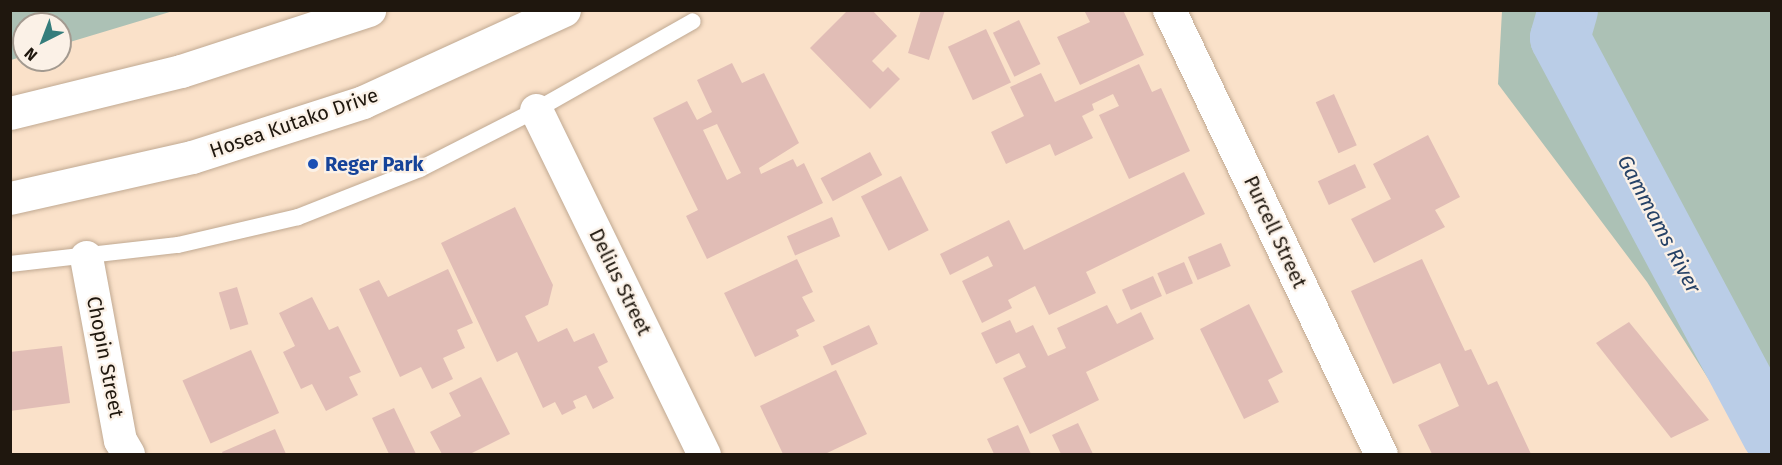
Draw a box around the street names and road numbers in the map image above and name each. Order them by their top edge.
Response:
street label: Hosea Kutako Drive [207,83,381,163]
street label: Purcell Street [1239,172,1311,292]
street label: Delius Street [584,225,656,339]
street label: Chopin Street [81,294,129,420]

